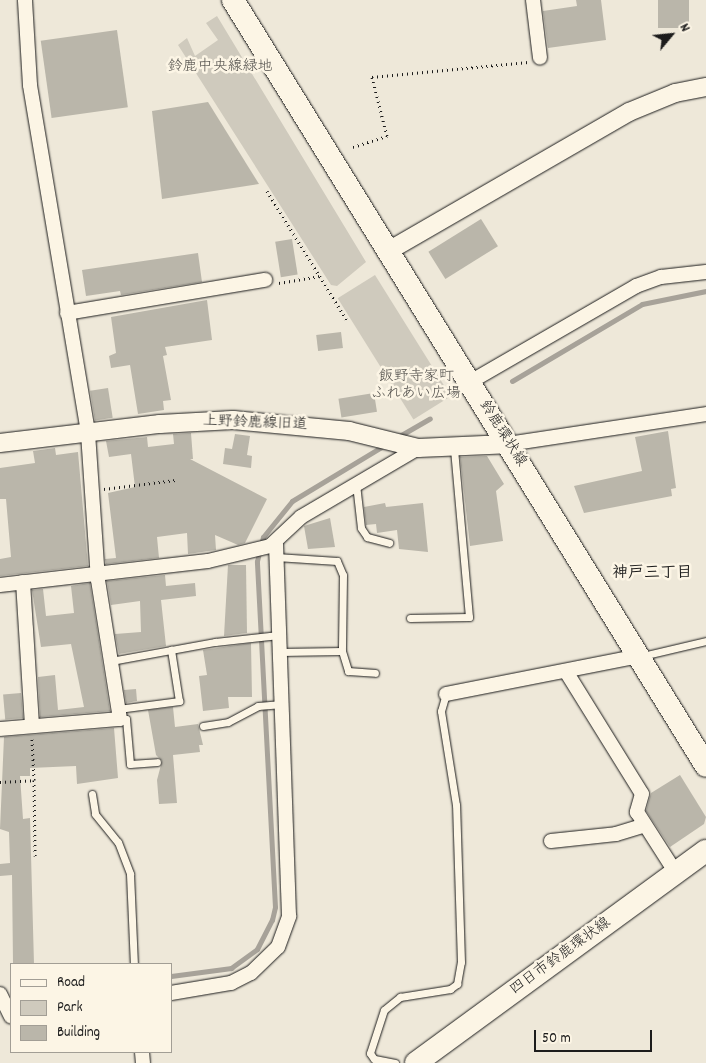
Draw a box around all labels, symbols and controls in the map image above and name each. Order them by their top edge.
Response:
north arrow [646,10,696,60]
text: N [674,20,695,36]
park label: 鈴鹿中央線緑地 [168,59,272,77]
park label: 飯野寺家町 ふれあい広場 [371,368,461,403]
street label: 鈴鹿環状線 [474,397,530,471]
street label: 上野鈴鹿線旧道 [202,413,308,435]
district label: 神戸三丁目 [612,564,692,584]
street label: 四日市鈴鹿環状線 [507,914,615,1000]
legend [10,963,172,1053]
text: Road [57,972,85,994]
text: Park [57,997,83,1019]
scale bar [536,1020,654,1052]
text: Building [57,1022,100,1044]
text: 50 m [542,1028,571,1050]

